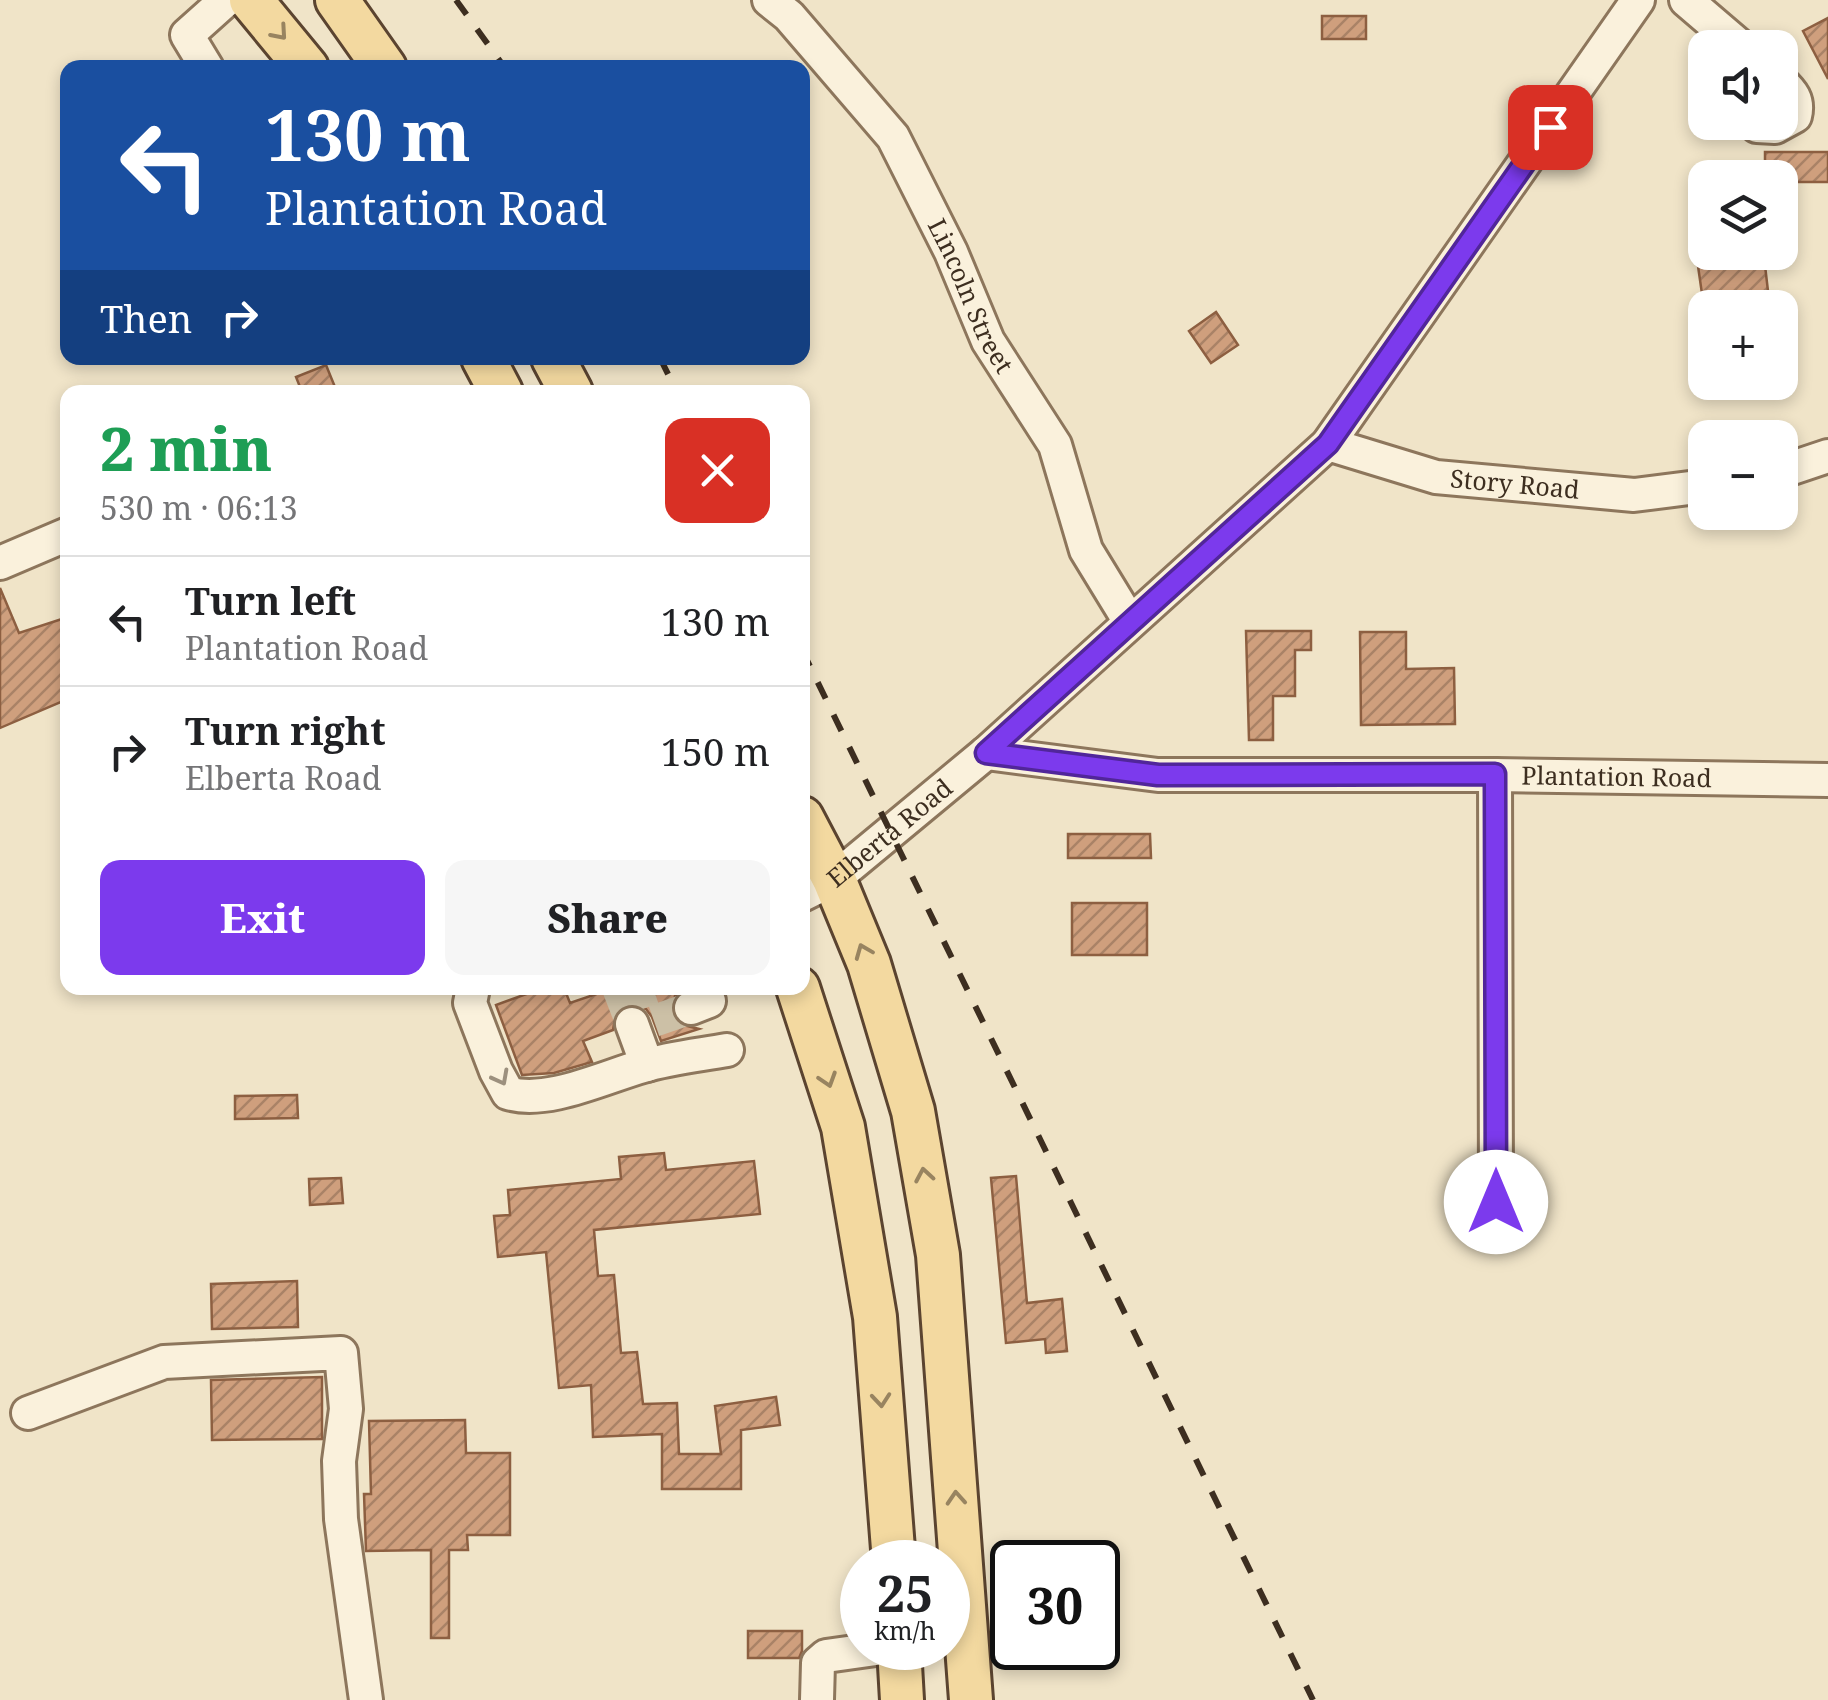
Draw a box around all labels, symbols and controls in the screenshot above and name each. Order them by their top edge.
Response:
one-way arrow [268,21,286,40]
map controls [1688,30,1798,530]
button: sound [1688,30,1798,140]
pin [1508,85,1593,170]
text: 130 m [265,86,471,182]
icon: left [100,100,230,230]
icon: arrive [1523,100,1578,155]
button: layers [1688,160,1798,270]
text: Plantation Road [265,177,607,238]
street label: Lincoln Street [921,212,1022,379]
icon: right [212,290,267,345]
button: + [1688,290,1798,400]
text: Then [100,292,192,344]
text: 2 min [100,407,272,489]
button: close [665,418,770,523]
button: − [1688,420,1798,530]
street label: Story Road [1449,460,1581,506]
text: 530 m · 06:13 [100,486,298,529]
text: Turn left [185,574,356,626]
icon: left [100,594,155,649]
text: 130 m [660,595,770,647]
text: Plantation Road [185,626,428,669]
text: Turn right [185,704,386,756]
icon: right [100,724,155,779]
text: 150 m [660,725,770,777]
text: Elberta Road [185,756,381,799]
street label: Plantation Road [1521,757,1712,794]
street label: Elberta Road [819,770,959,894]
button: Exit [100,860,425,975]
button: Share [445,860,770,975]
one-way arrow [855,943,875,960]
one-way arrow [488,1068,508,1086]
one-way arrow [817,1071,837,1088]
position arrow [1444,1150,1548,1254]
one-way arrow [914,1167,935,1183]
one-way arrow [870,1393,892,1409]
one-way arrow [946,1490,967,1506]
speed limit sign: 30 [990,1540,1120,1670]
text: 25 [877,1559,933,1627]
text: km/h [874,1613,936,1647]

